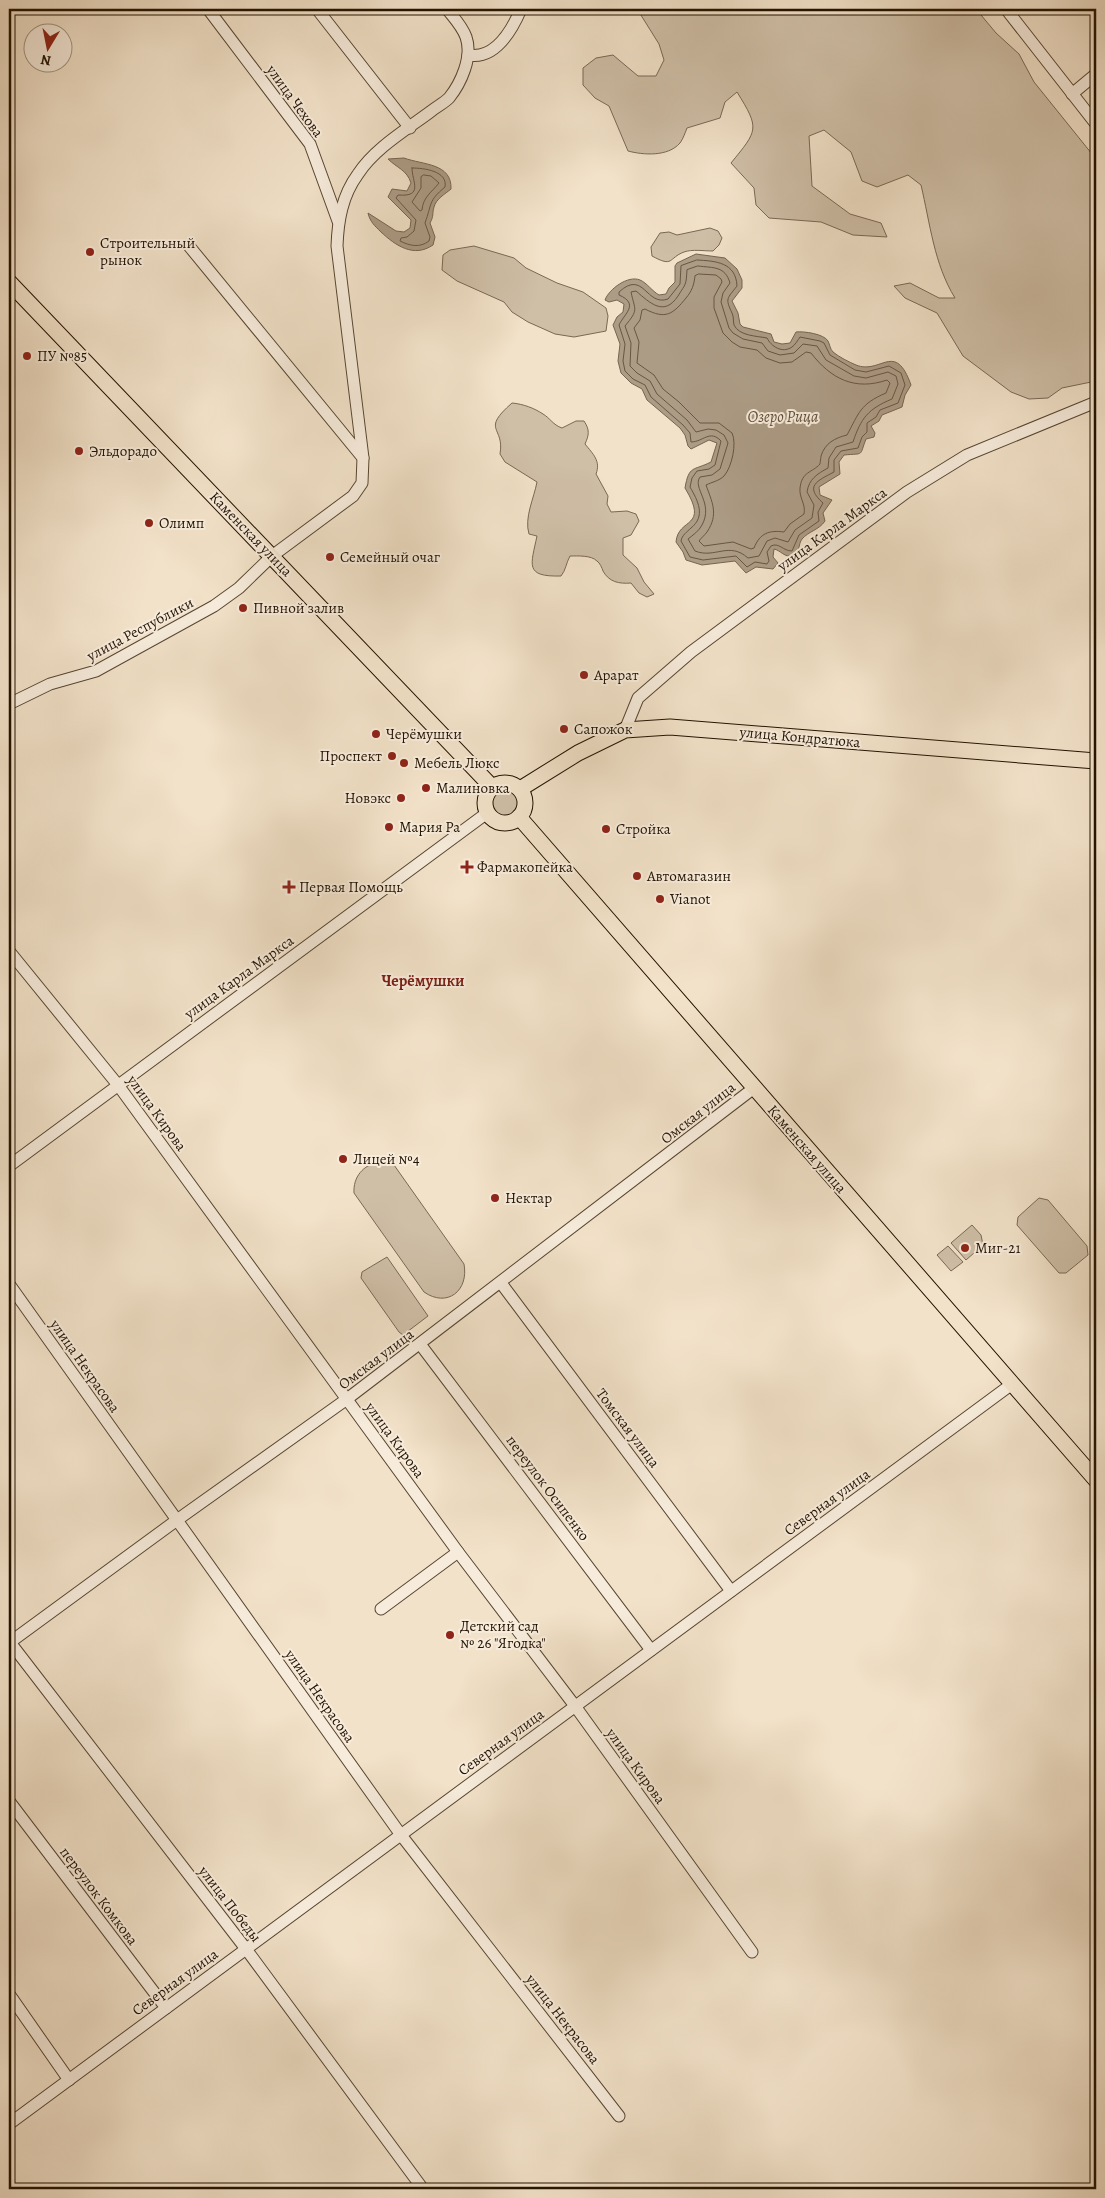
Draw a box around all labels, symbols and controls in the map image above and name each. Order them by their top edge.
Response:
north arrow [22,22,72,72]
text: N [39,50,53,71]
street label: улица Чехова [261,60,328,141]
place label: Строительный рынок [100,233,196,270]
marker: Строительный рынок [84,246,96,258]
place label: ПУ №85 [37,346,87,366]
marker: ПУ №85 [21,350,33,362]
water label: Озеро Рица [748,406,818,428]
place label: Эльдорадо [89,441,157,461]
marker: Эльдорадо [73,445,85,457]
street label: улица Карла Маркса [772,482,891,576]
street label: Каменская улица [205,487,297,581]
place label: Олимп [159,513,204,533]
marker: Олимп [143,517,155,529]
place label: Семейный очаг [340,547,441,567]
marker: Семейный очаг [324,551,336,563]
street label: улица Республики [82,592,197,666]
place label: Пивной залив [253,598,344,618]
marker: Пивной залив [237,602,249,614]
place label: Арарат [593,665,639,685]
marker: Арарат [578,669,590,681]
place label: Сапожок [574,719,633,739]
street label: улица Кондратюка [738,722,861,752]
marker: Сапожок [558,723,570,735]
place label: Черёмушки [386,724,462,744]
marker: Черёмушки [370,728,382,740]
place label: Проспект [320,746,382,766]
marker: Проспект [386,750,398,762]
place label: Мебель Люкс [414,753,500,773]
marker: Мебель Люкс [398,757,410,769]
place label: Малиновка [436,778,510,798]
marker: Малиновка [420,782,432,794]
place label: Новэкс [344,788,391,808]
marker: Новэкс [395,792,407,804]
place label: Мария Ра [399,817,460,837]
place label: Стройка [616,819,671,839]
marker: Мария Ра [383,821,395,833]
marker: Стройка [600,823,612,835]
place label: Фармакопейка [477,857,573,877]
marker: Фармакопейка [461,861,473,873]
place label: Автомагазин [646,866,731,886]
marker: Автомагазин [631,870,643,882]
place label: Первая Помощь [299,877,403,897]
marker: Первая Помощь [283,881,295,893]
place label: Vianot [669,889,710,909]
marker: Vianot [654,893,666,905]
street label: улица Карла Маркса [179,930,298,1024]
district label: Черёмушки [381,970,465,992]
street label: улица Кирова [122,1070,191,1155]
street label: Омская улица [656,1077,740,1149]
street label: Каменская улица [763,1100,851,1198]
place label: Лицей №4 [353,1149,420,1169]
marker: Лицей №4 [337,1153,349,1165]
place label: Нектар [505,1188,552,1208]
marker: Нектар [489,1192,501,1204]
place label: Миг-21 [975,1238,1021,1258]
marker: Миг-21 [959,1242,971,1254]
street label: улица Некрасова [45,1315,125,1417]
street label: Омская улица [334,1324,418,1394]
street label: Томская улица [592,1384,664,1472]
street label: улица Кирова [360,1397,429,1482]
street label: переулок Осипенко [502,1431,594,1545]
street label: Северная улица [780,1464,874,1540]
place label: Детский сад № 26 "Ягодка" [460,1616,546,1653]
marker: Детский сад № 26 "Ягодка" [444,1629,456,1641]
street label: улица Некрасова [280,1645,360,1747]
street label: Северная улица [454,1704,548,1780]
street label: улица Кирова [601,1723,670,1808]
street label: переулок Комкова [55,1843,143,1949]
street label: улица Победы [193,1861,266,1946]
street label: Северная улица [128,1944,222,2020]
street label: улица Некрасова [521,1969,605,2068]

